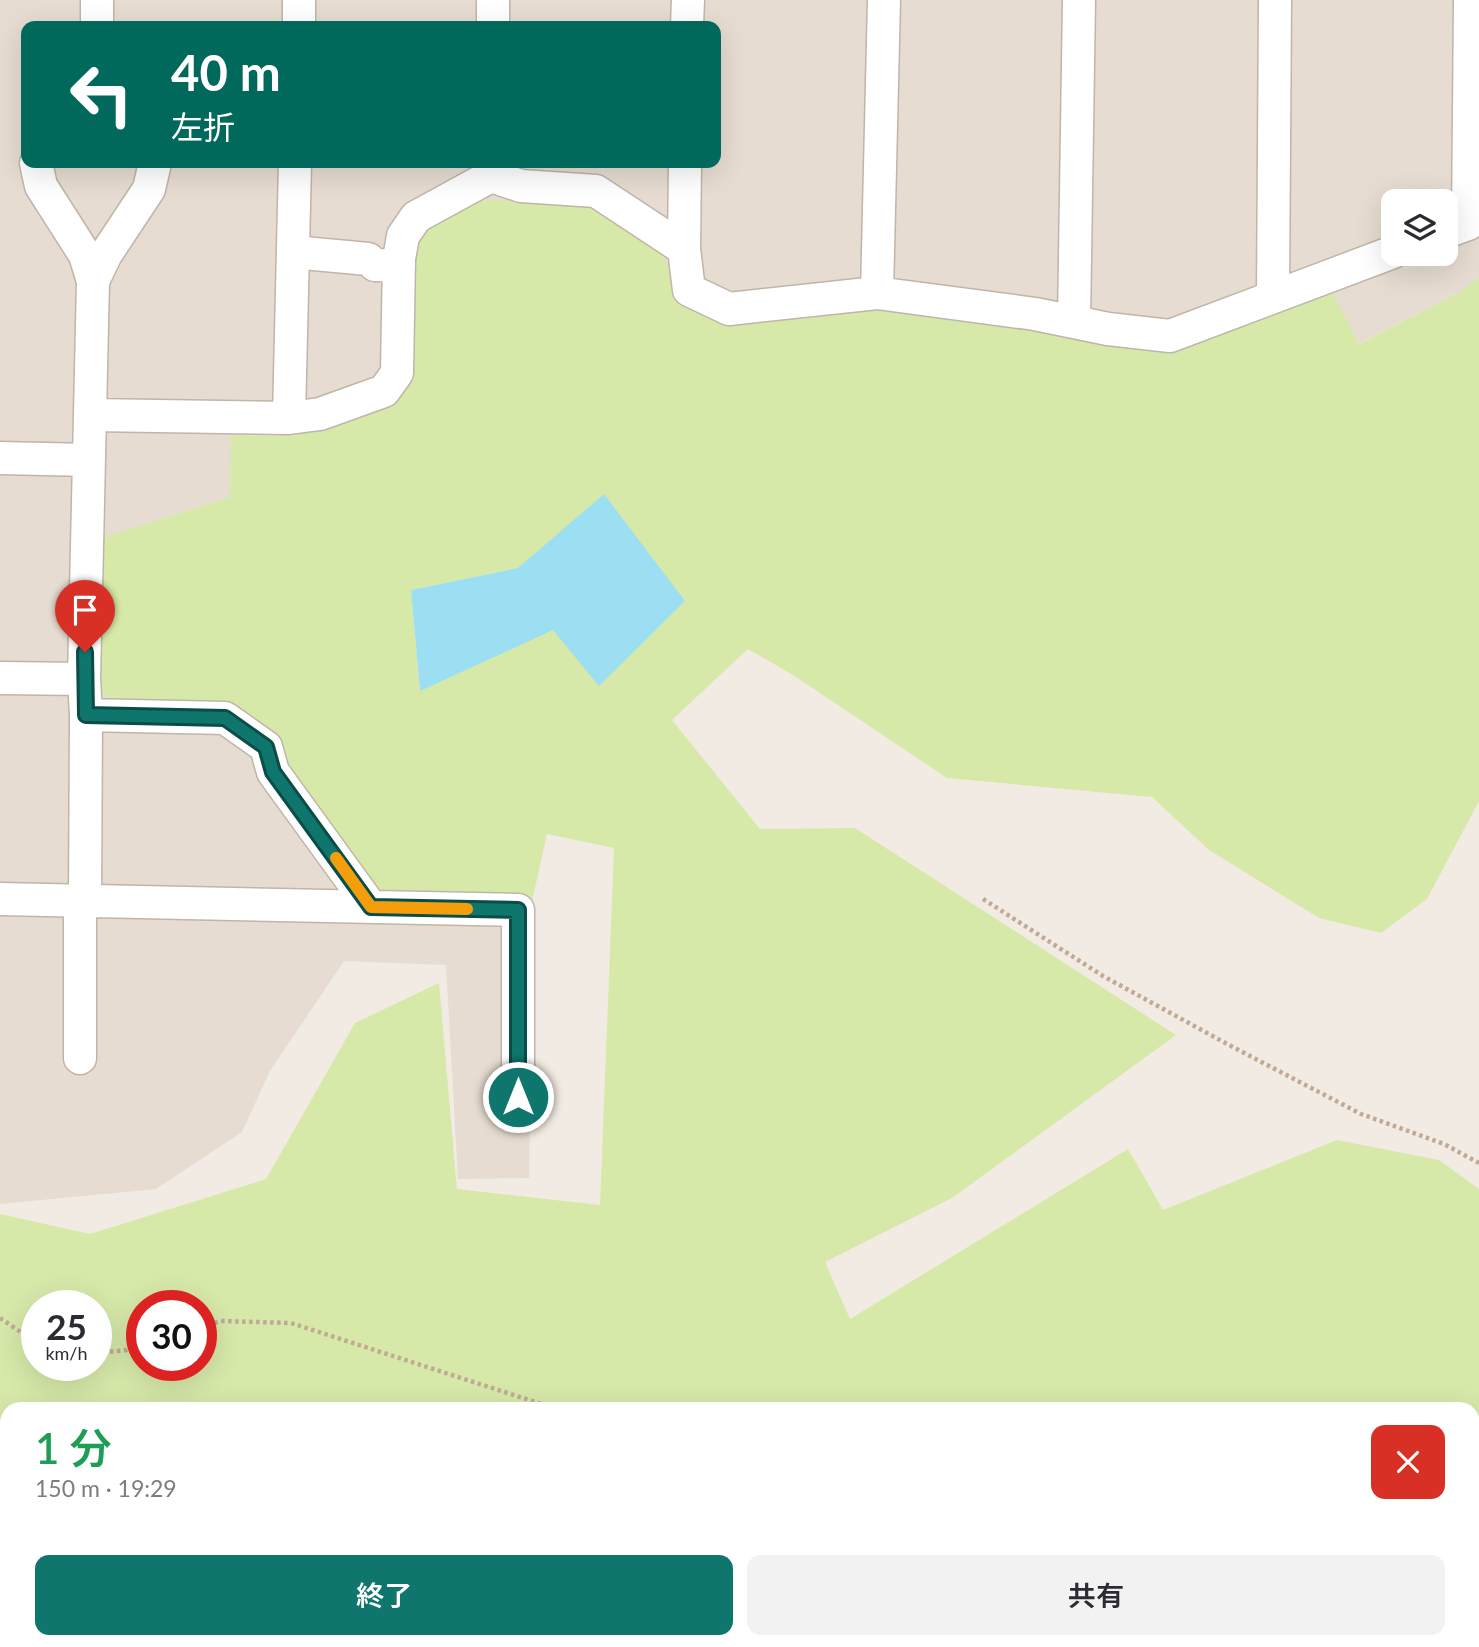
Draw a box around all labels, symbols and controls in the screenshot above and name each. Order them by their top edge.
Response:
text: 40 m [171,43,281,101]
icon: left [56,49,147,140]
text: 左折 [171,107,235,146]
map controls [1381,189,1458,266]
button: layers [1381,189,1458,266]
pin [55,580,115,652]
icon: arrive [66,591,104,629]
position arrow [481,1060,555,1134]
speed limit sign: 30 [126,1290,217,1381]
text: 25 [46,1305,87,1347]
text: km/h [45,1342,88,1364]
text: 1 分 [35,1423,112,1473]
button: close [1371,1425,1445,1499]
text: 150 m · 19:29 [35,1474,177,1502]
button: 終了 [35,1555,733,1635]
button: 共有 [747,1555,1445,1635]

